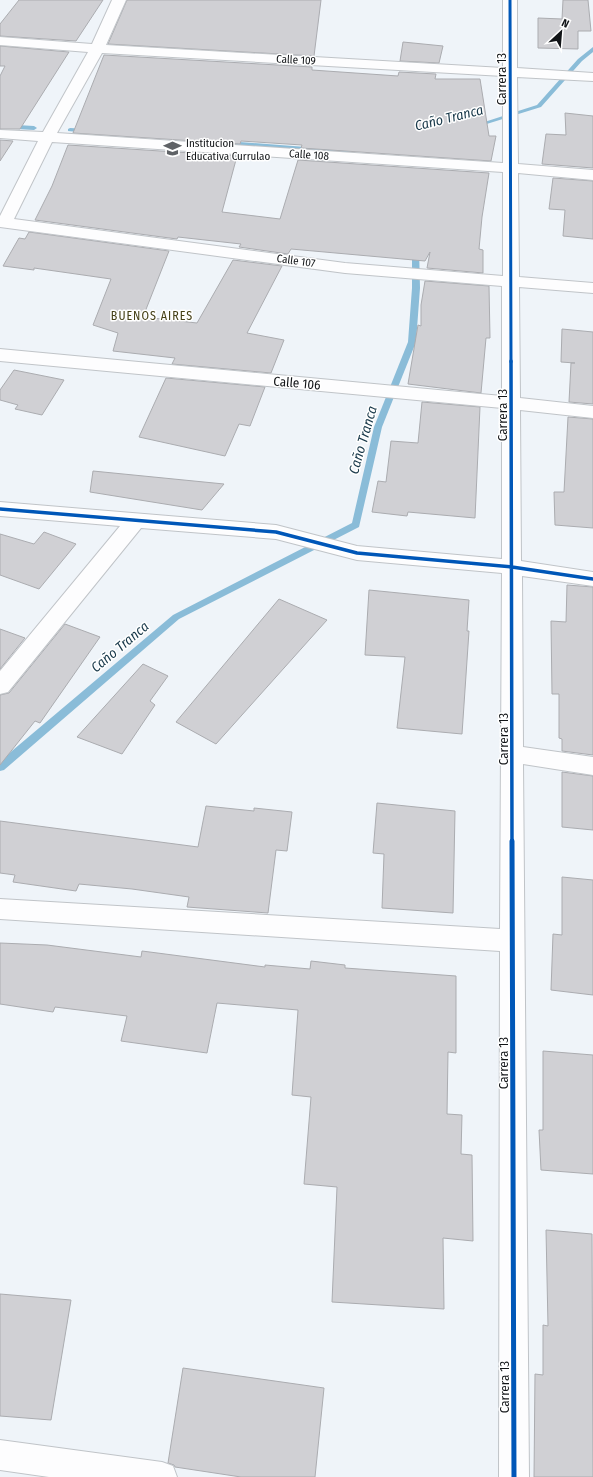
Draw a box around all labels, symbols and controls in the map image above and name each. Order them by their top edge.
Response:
north arrow [541,12,581,52]
text: N [559,16,571,31]
street label: Calle 109 [276,52,316,68]
street label: Carrera 13 [494,53,509,105]
water label: Caño Tranca [413,101,485,135]
place label: Institucion Educativa Currulao [186,137,270,163]
school or university icon: Institucion Educativa Currulao [163,139,183,159]
street label: Calle 108 [289,147,330,163]
street label: Calle 107 [276,252,317,270]
district label: BUENOS AIRES [111,309,193,323]
street label: Calle 106 [273,373,321,393]
street label: Carrera 13 [495,389,510,441]
water label: Caño Tranca [345,404,381,476]
water label: Caño Tranca [88,618,152,676]
street label: Carrera 13 [496,713,511,765]
street label: Carrera 13 [496,1037,511,1089]
street label: Carrera 13 [497,1361,512,1413]

